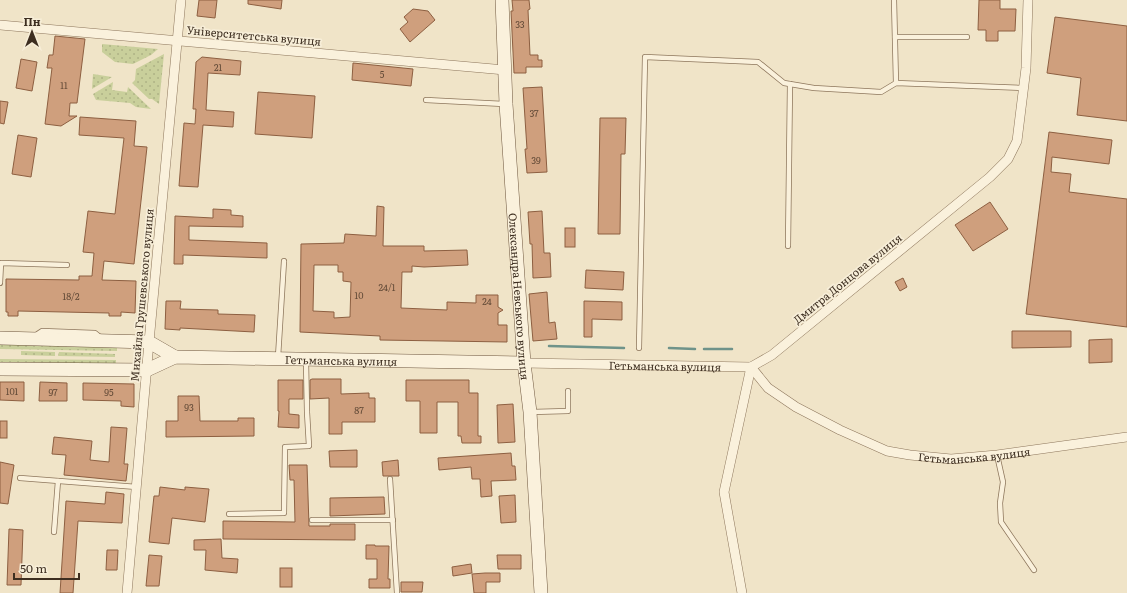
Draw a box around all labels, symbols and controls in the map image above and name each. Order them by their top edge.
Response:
north arrow [12,12,52,52]
text: Пн [23,13,41,29]
house number: 33 [515,17,525,31]
street label: Університетська вулиця [186,21,322,49]
house number: 21 [214,60,222,74]
house number: 5 [380,67,385,81]
house number: 11 [60,78,68,92]
house number: 37 [529,106,539,120]
house number: 39 [531,153,541,167]
street label: Михайла Грушевського вулиця [125,207,157,382]
street label: Олександра Невського вулиця [506,212,534,381]
street label: Дмитра Донцова вулиця [789,229,905,327]
house number: 24/1 [378,280,396,294]
house number: 10 [355,288,363,302]
house number: 18/2 [62,289,80,303]
house number: 24 [482,294,492,308]
street label: Гетьманська вулиця [285,351,398,369]
street label: Гетьманська вулиця [609,356,722,374]
house number: 101 [6,384,19,398]
house number: 97 [48,385,58,399]
house number: 95 [104,385,114,399]
house number: 93 [184,400,194,414]
house number: 87 [354,403,364,417]
street label: Гетьманська вулиця [918,442,1032,467]
scale bar [14,555,79,581]
text: 50 m [20,559,47,577]

